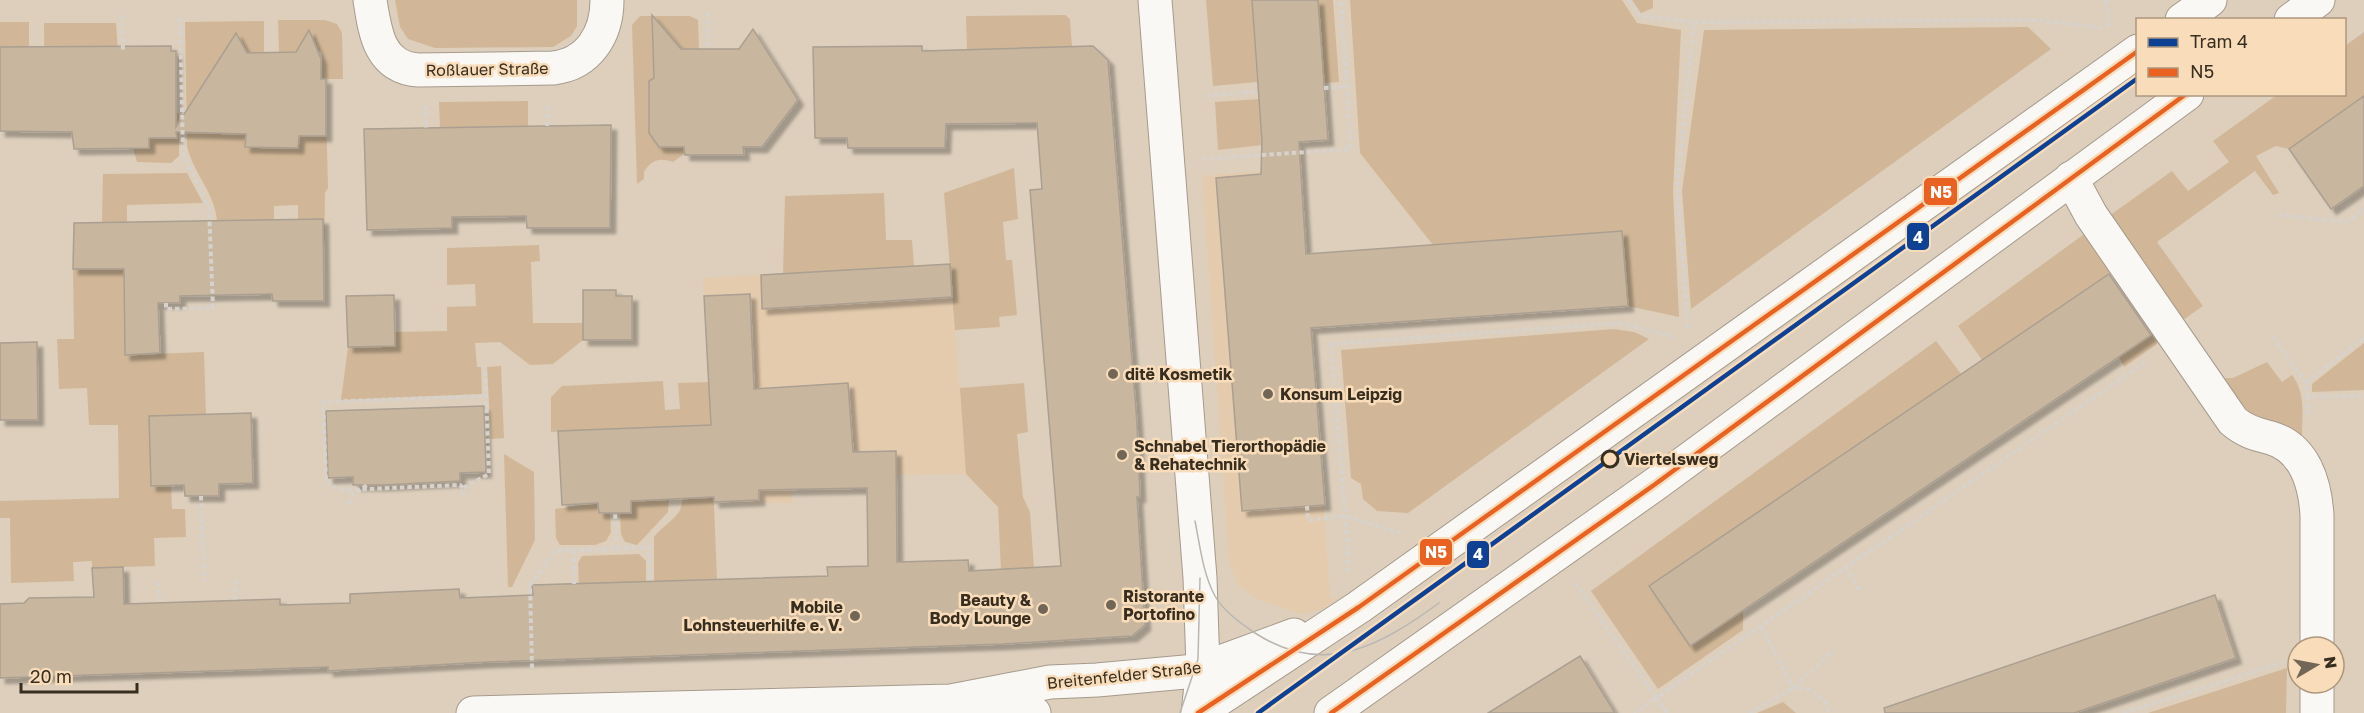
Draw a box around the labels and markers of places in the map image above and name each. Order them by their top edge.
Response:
place label: ditë Kosmetik [1125,364,1233,384]
marker: ditë Kosmetik [1106,367,1120,381]
place label: Konsum Leipzig [1280,384,1402,404]
marker: Konsum Leipzig [1261,387,1275,401]
place label: Schnabel Tierorthopädie & Rehatechnik [1134,436,1326,474]
marker: Schnabel Tierorthopädie & Rehatechnik [1115,448,1129,462]
place label: Viertelsweg [1624,449,1718,469]
marker: Viertelsweg [1601,450,1619,468]
place label: Ristorante Portofino [1123,586,1204,624]
place label: Beauty & Body Lounge [929,590,1032,628]
place label: Mobile Lohnsteuerhilfe e. V. [683,597,843,635]
marker: Ristorante Portofino [1104,598,1118,612]
marker: Beauty & Body Lounge [1036,602,1050,616]
marker: Mobile Lohnsteuerhilfe e. V. [848,609,862,623]

